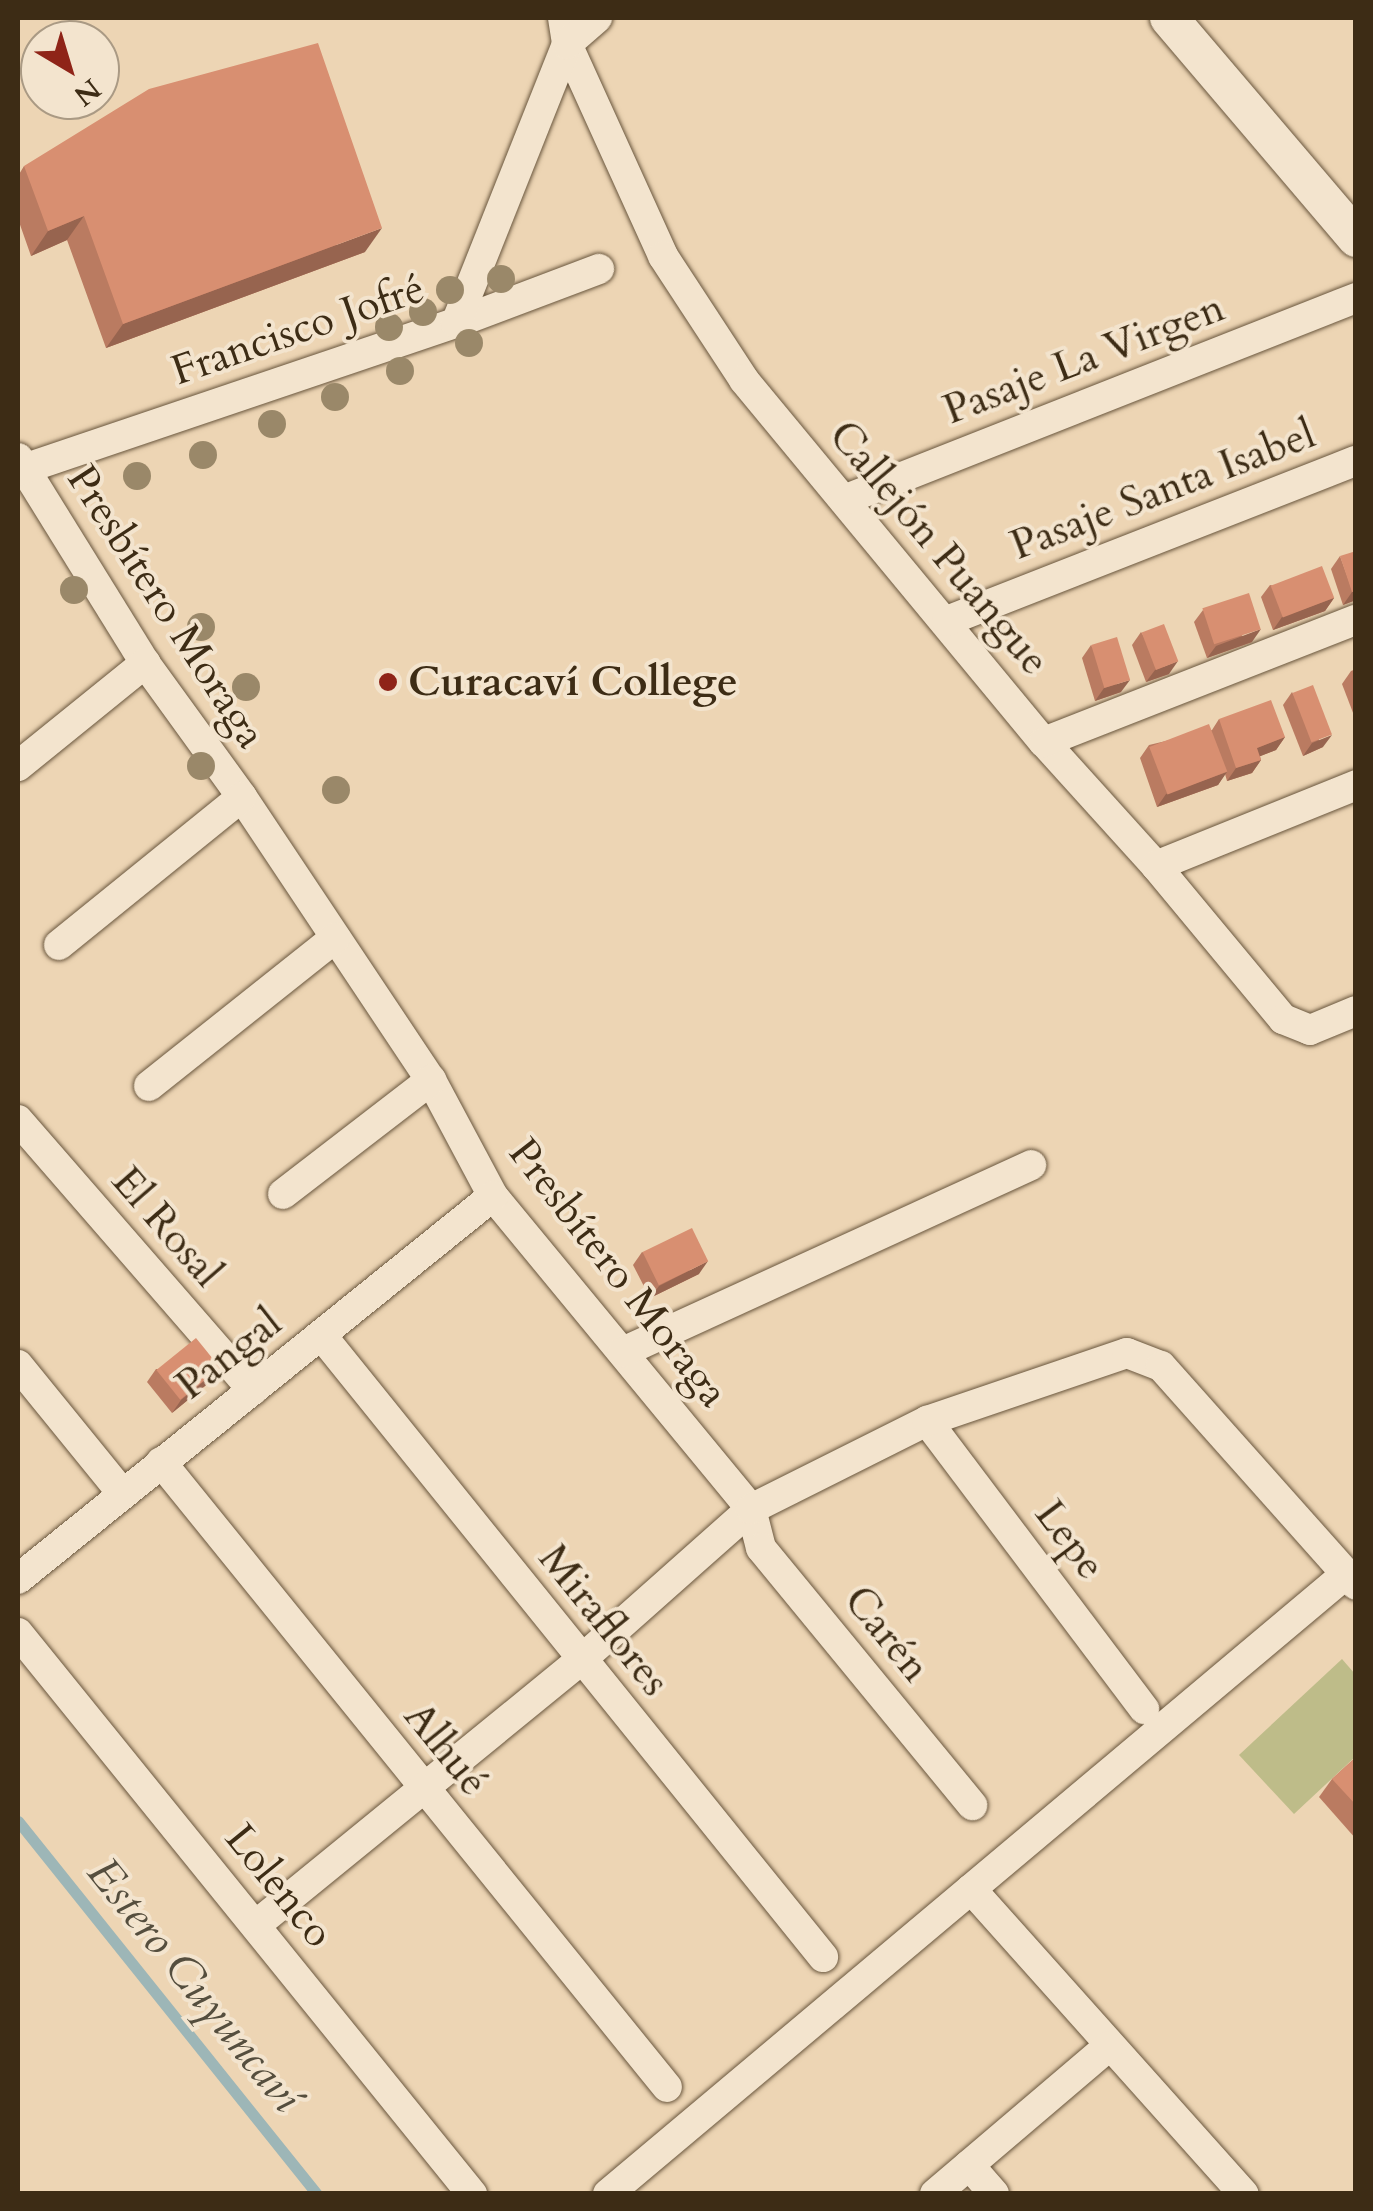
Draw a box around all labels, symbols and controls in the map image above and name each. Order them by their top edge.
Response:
north arrow [20,20,120,120]
text: N [66,70,109,115]
street label: Francisco Jofré [165,263,431,397]
street label: Pasaje La Virgen [936,282,1232,436]
street label: Pasaje Santa Isabel [1004,409,1322,571]
street label: Callejón Puangue [818,411,1060,685]
street label: Presbítero Moraga [56,456,276,758]
place label: Curacaví College [408,657,738,707]
marker: Curacaví College [377,671,399,693]
street label: Presbítero Moraga [498,1129,738,1417]
street label: El Rosal [101,1157,233,1297]
street label: Pangal [167,1297,291,1411]
street label: Lepe [1024,1491,1116,1589]
street label: Miraflores [528,1534,680,1706]
street label: Carén [833,1576,941,1692]
street label: Alhué [393,1692,499,1806]
street label: Lolenco [214,1814,344,1958]
water label: Estero Cuyuncaví [76,1847,314,2123]

